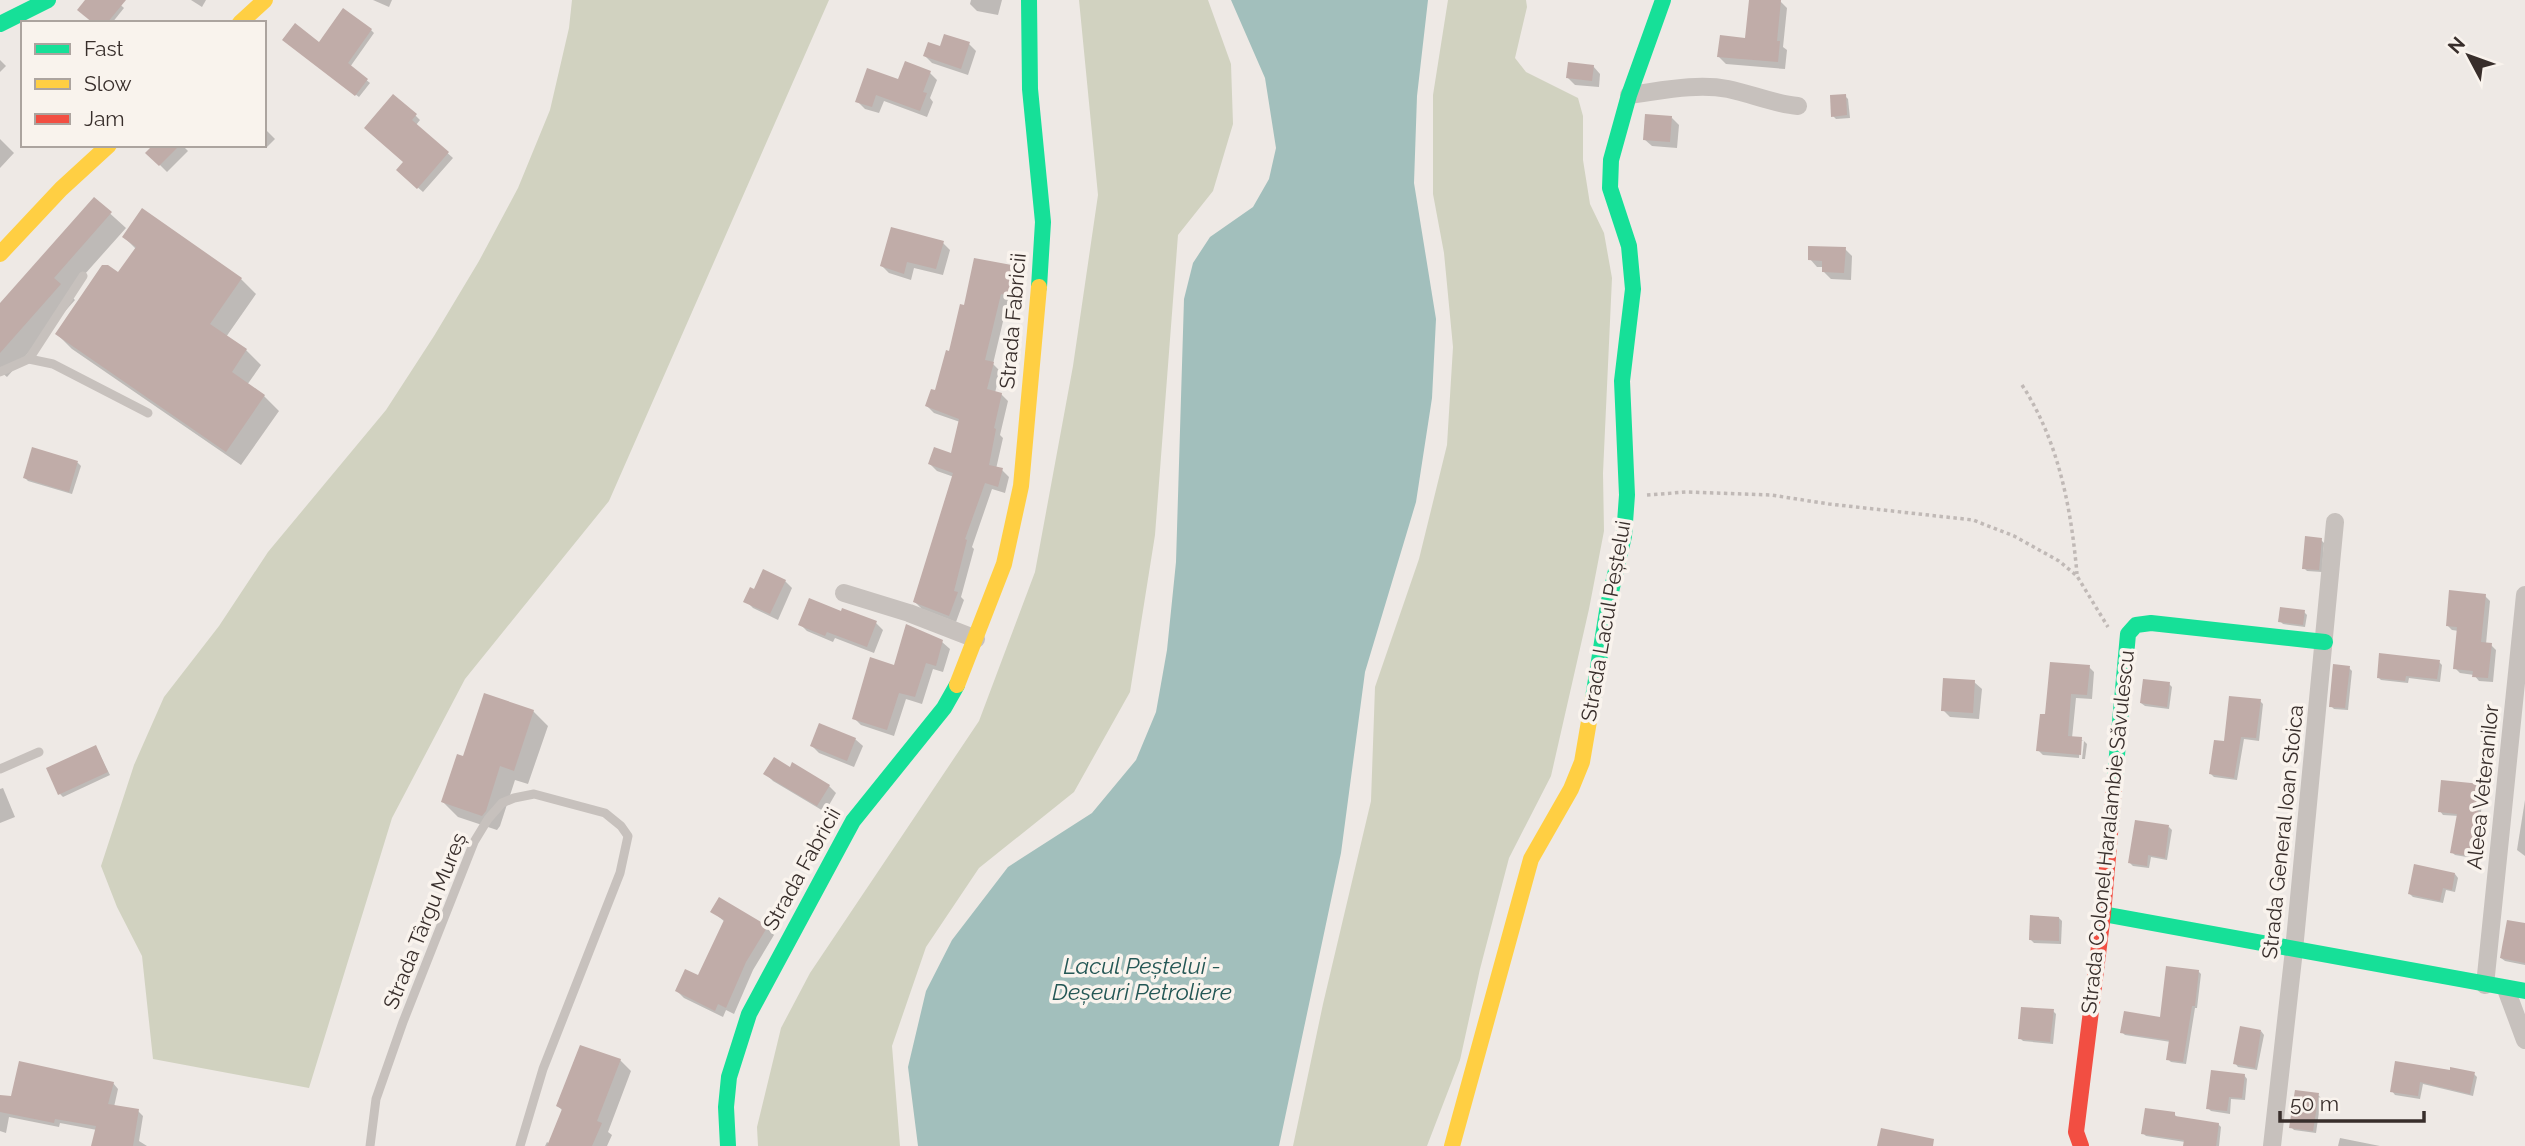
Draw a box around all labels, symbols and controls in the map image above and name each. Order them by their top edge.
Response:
legend [21,21,266,147]
north arrow [2434,21,2504,91]
text: N [2443,32,2469,58]
text: Fast [84,36,124,61]
text: Slow [84,71,132,96]
text: Jam [84,106,125,131]
street label: Strada Fabricii [994,252,1031,390]
street label: Strada Lacul Peștelui [1576,518,1635,723]
street label: Strada Colonel Haralambie Săvulescu [2076,649,2139,1015]
street label: Aleea Veteranilor [2461,702,2504,871]
street label: Strada General Ioan Stoica [2257,704,2308,960]
street label: Strada Fabricii [758,803,846,934]
street label: Strada Târgu Mureș [378,829,471,1013]
water label: Lacul Peștelui - Deșeuri Petroliere [1052,952,1232,1005]
scale bar [2280,1080,2424,1124]
text: 50 m [2290,1091,2339,1116]

